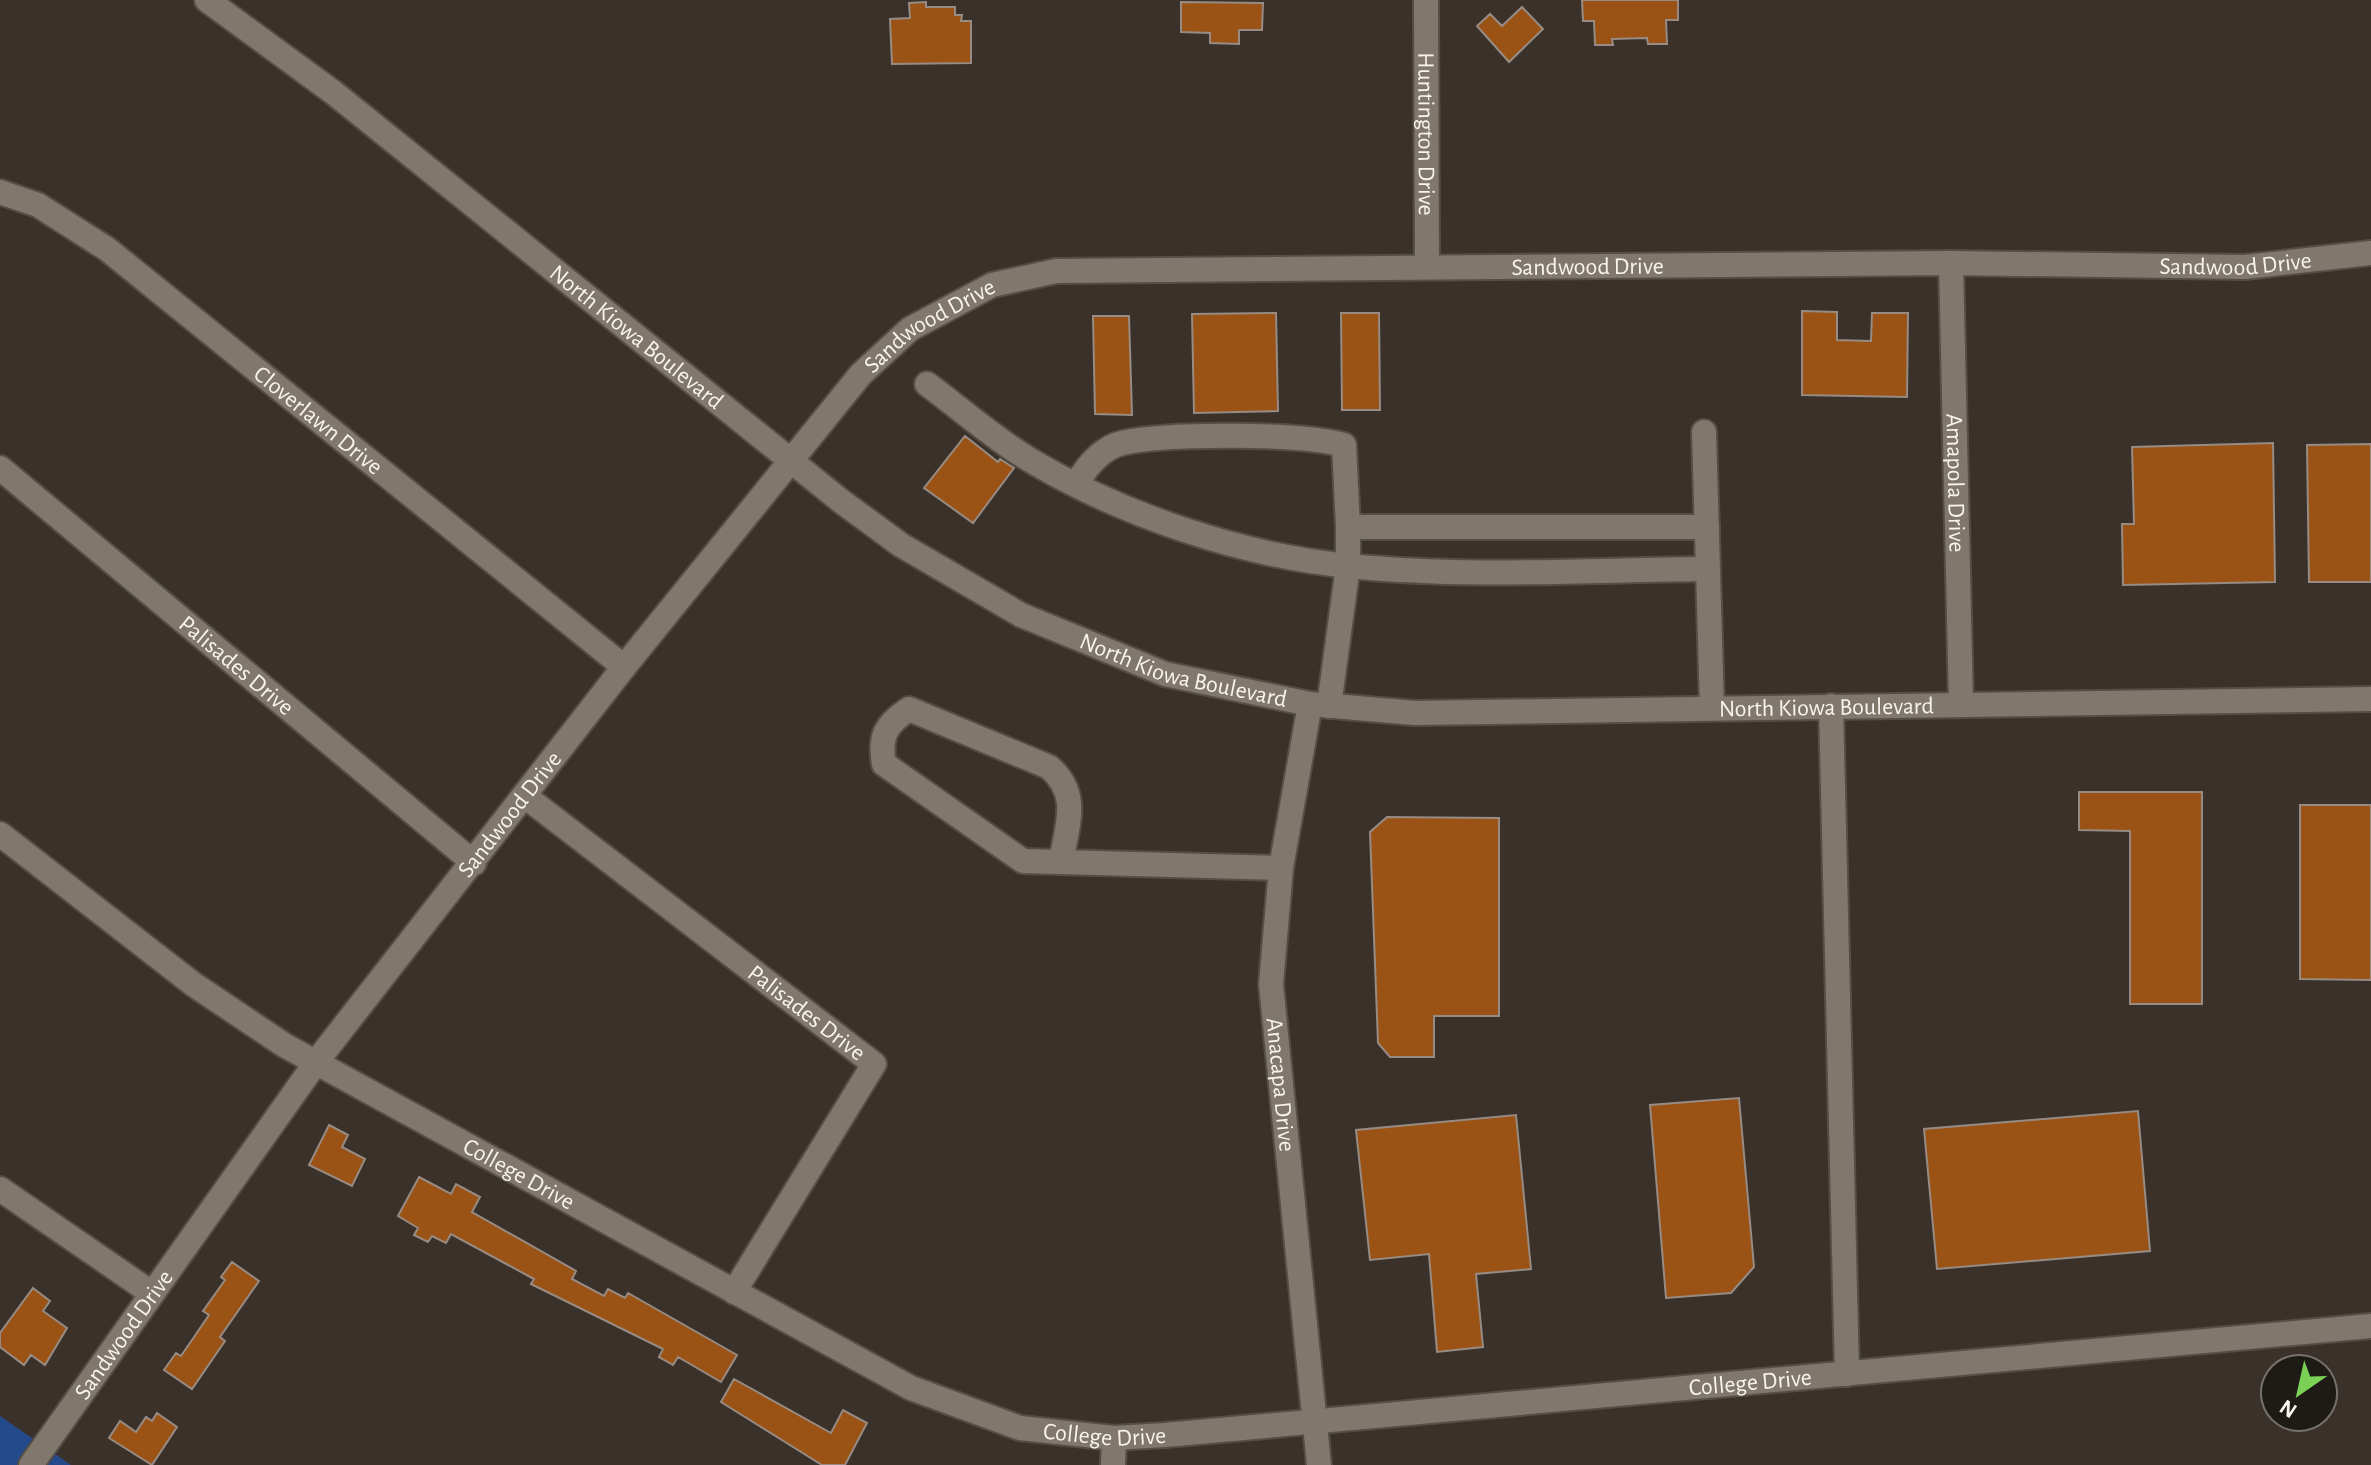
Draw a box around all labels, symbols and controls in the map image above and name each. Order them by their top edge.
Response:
street label: Huntington Drive [1413,52,1438,216]
street label: Sandwood Drive [2159,249,2313,280]
street label: Sandwood Drive [1511,255,1664,280]
street label: North Kiowa Boulevard [545,261,727,414]
street label: Sandwood Drive [860,275,999,378]
street label: Cloverlawn Drive [249,362,387,480]
street label: Amapola Drive [1941,413,1969,553]
street label: Palisades Drive [174,612,298,720]
street label: North Kiowa Boulevard [1076,629,1289,712]
street label: North Kiowa Boulevard [1719,694,1934,722]
street label: Sandwood Drive [454,747,566,882]
street label: Palisades Drive [743,961,870,1066]
street label: Anacapa Drive [1261,1017,1299,1153]
street label: College Drive [459,1134,578,1215]
street label: Sandwood Drive [70,1266,178,1404]
north arrow [2259,1353,2339,1433]
street label: College Drive [1688,1366,1813,1401]
text: N [2276,1395,2301,1422]
street label: College Drive [1042,1420,1167,1451]

